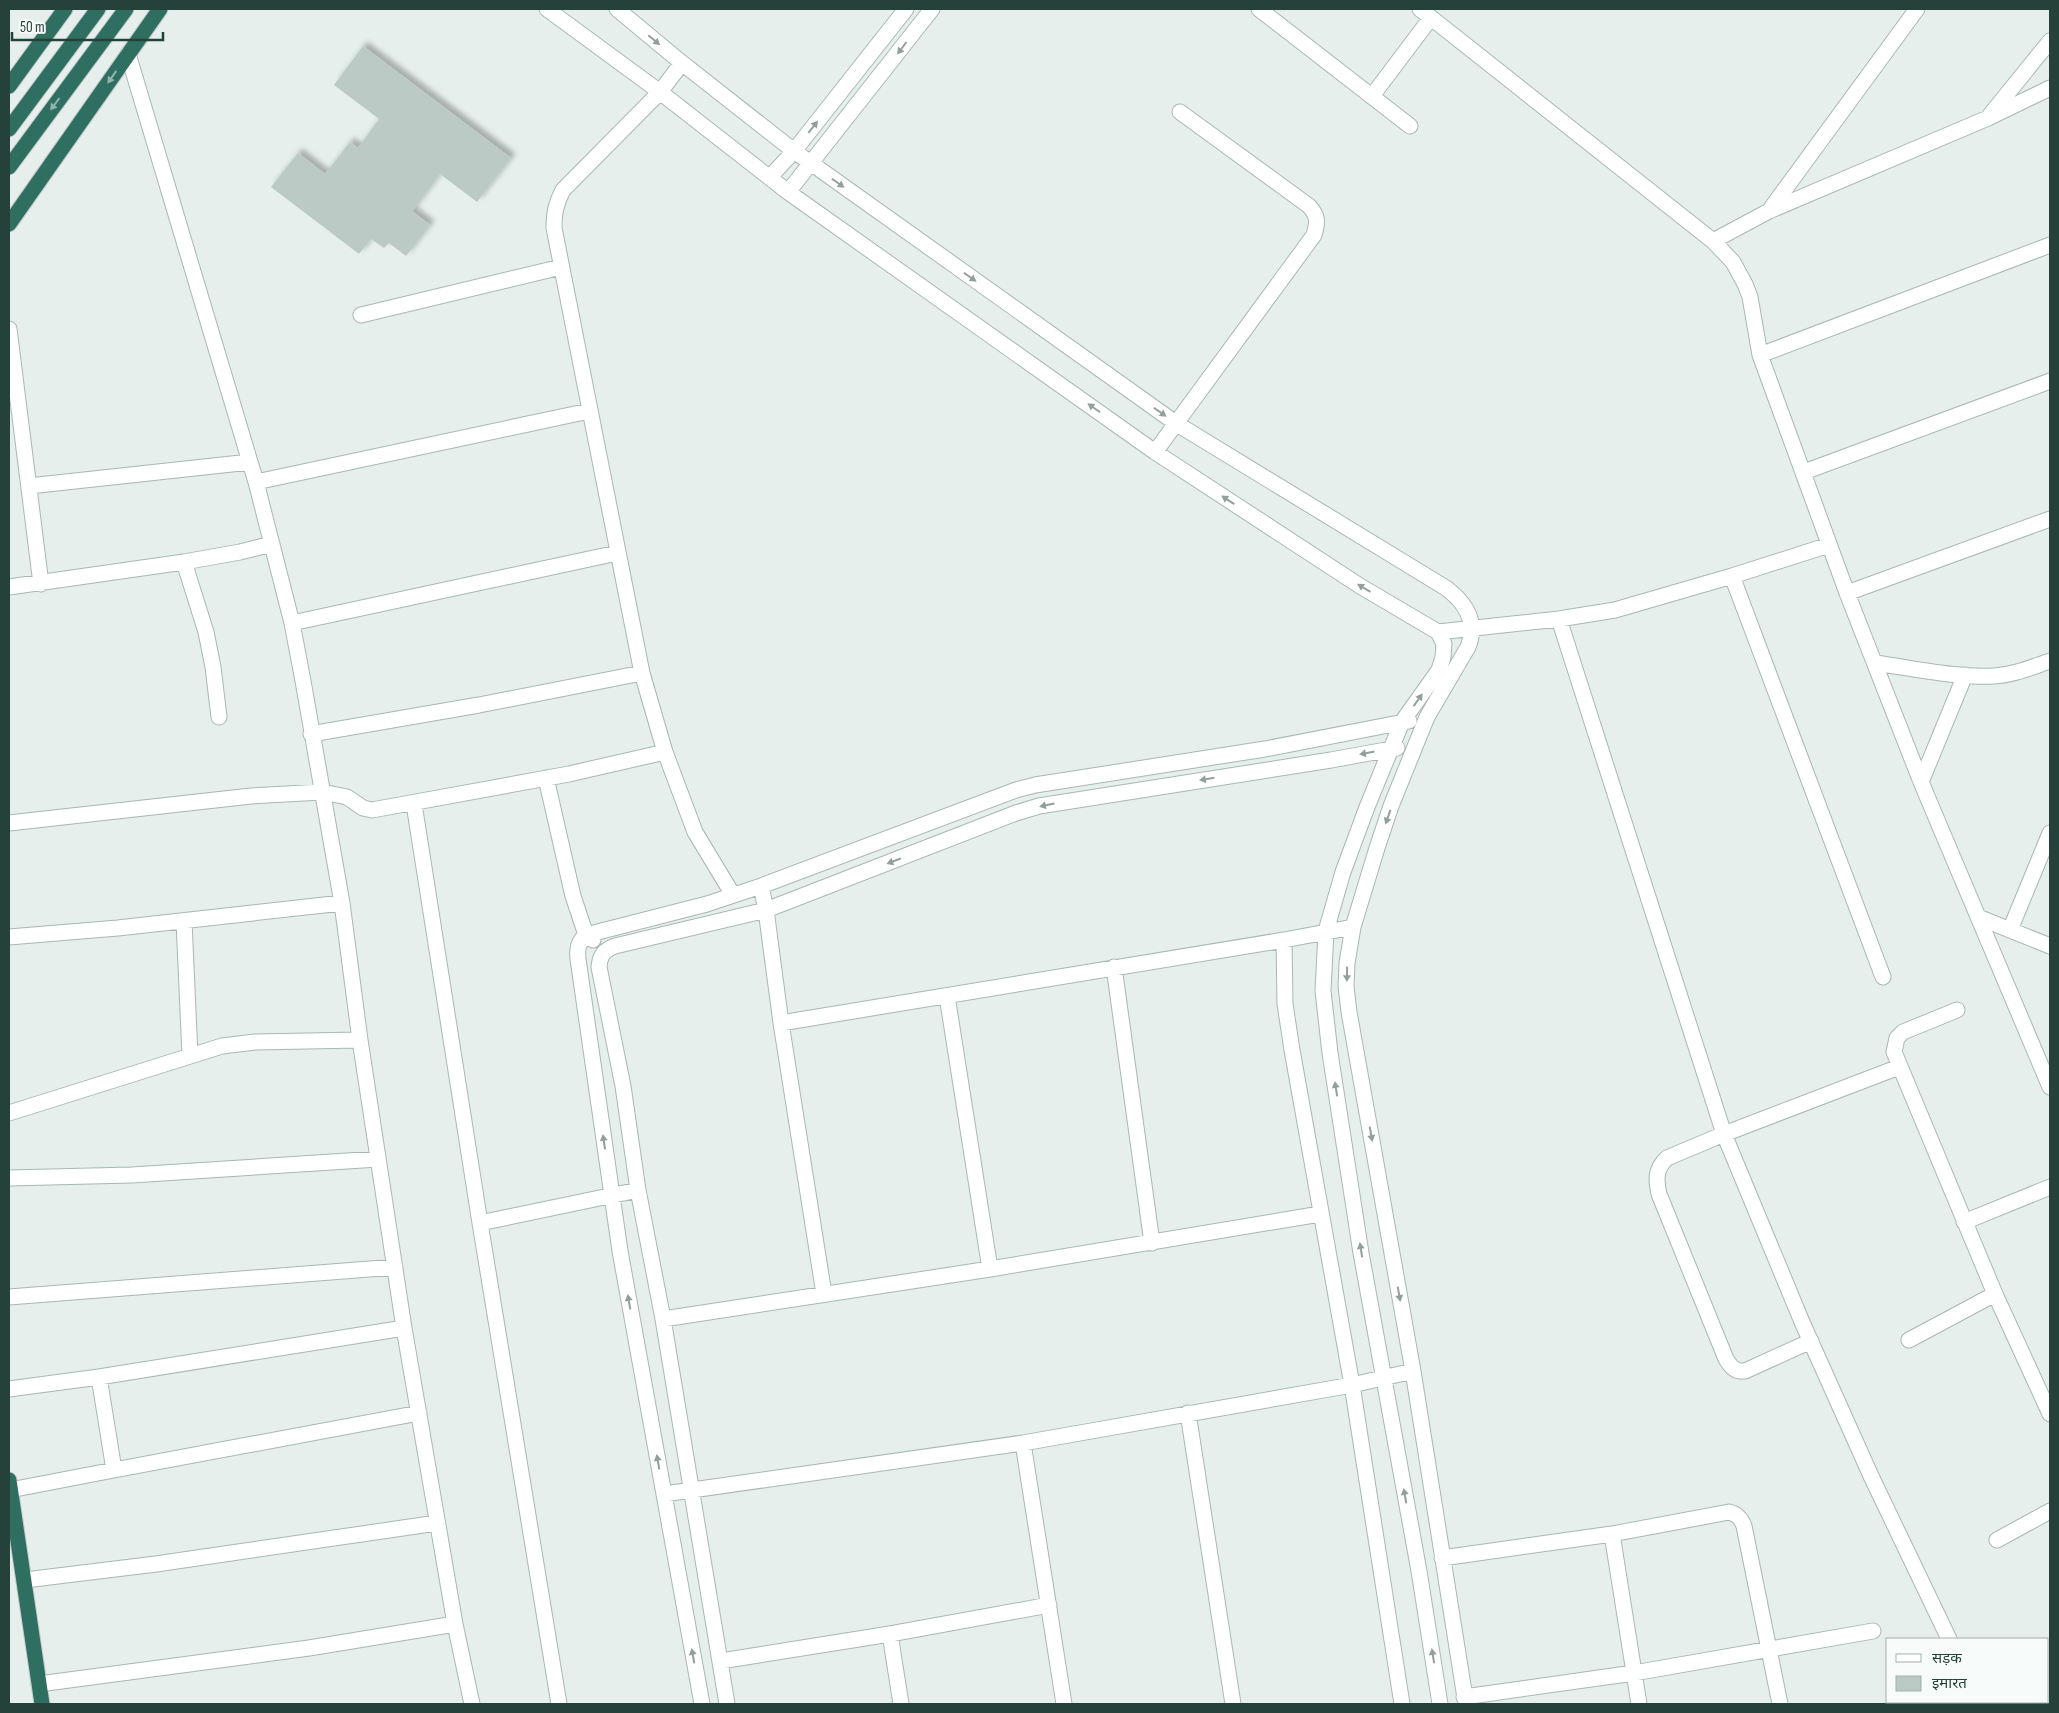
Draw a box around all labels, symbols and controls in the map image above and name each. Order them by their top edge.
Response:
scale bar [12,10,164,42]
text: 50 m [20,18,45,37]
one-way arrow [648,34,660,46]
one-way arrow [897,41,908,54]
one-way arrow [107,70,117,84]
one-way arrow [50,97,61,110]
one-way arrow [808,120,818,134]
one-way arrow [831,178,845,188]
one-way arrow [963,272,977,282]
one-way arrow [1088,403,1101,414]
one-way arrow [1153,407,1167,417]
one-way arrow [1222,495,1235,504]
one-way arrow [1358,584,1371,593]
one-way arrow [1413,694,1423,707]
one-way arrow [1359,750,1375,758]
one-way arrow [1199,775,1215,783]
one-way arrow [1039,801,1054,809]
one-way arrow [1383,810,1391,825]
one-way arrow [887,857,901,865]
one-way arrow [1342,966,1350,982]
one-way arrow [1331,1081,1339,1097]
one-way arrow [1367,1127,1375,1143]
one-way arrow [600,1133,608,1149]
one-way arrow [1357,1242,1365,1258]
one-way arrow [1395,1287,1403,1303]
one-way arrow [625,1294,633,1310]
one-way arrow [654,1453,662,1469]
one-way arrow [1401,1488,1409,1504]
legend [1886,1638,2049,1703]
one-way arrow [689,1648,697,1664]
one-way arrow [1428,1648,1436,1664]
text: सड़क [1932,1649,1962,1668]
text: इमारत [1932,1674,1967,1693]

